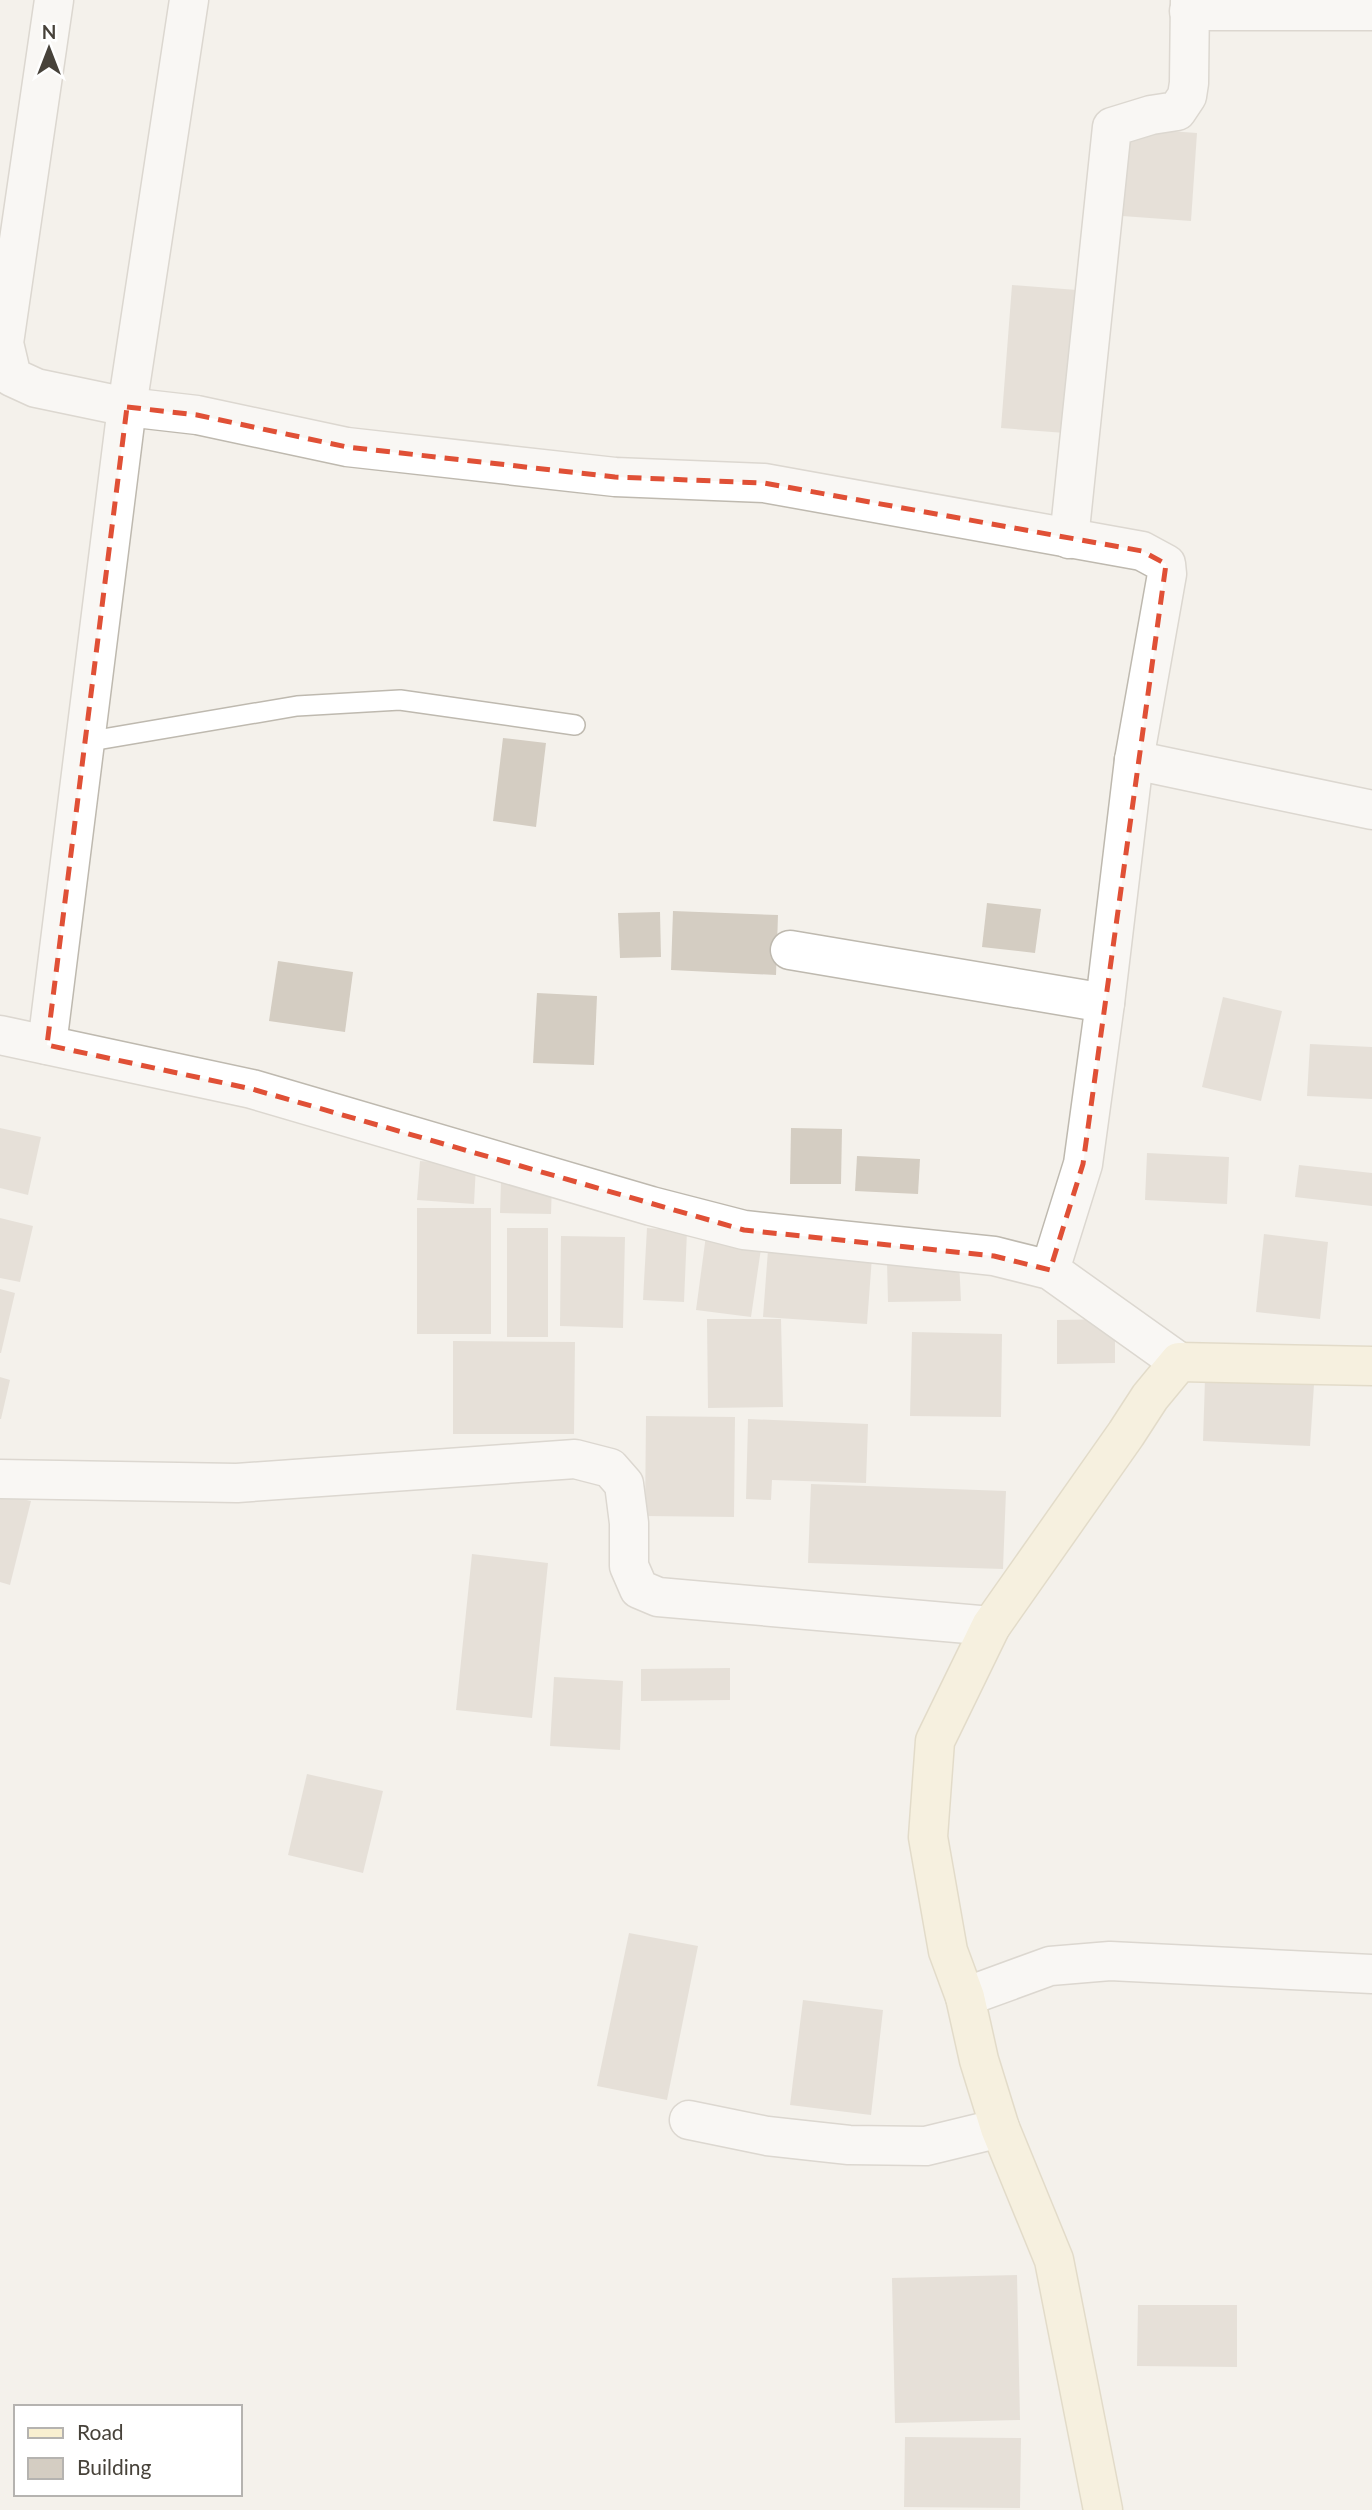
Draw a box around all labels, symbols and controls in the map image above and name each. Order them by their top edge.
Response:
north arrow [14,14,84,84]
text: N [42,20,56,43]
legend [14,2405,242,2496]
text: Road [77,2419,124,2444]
text: Building [77,2454,152,2479]

